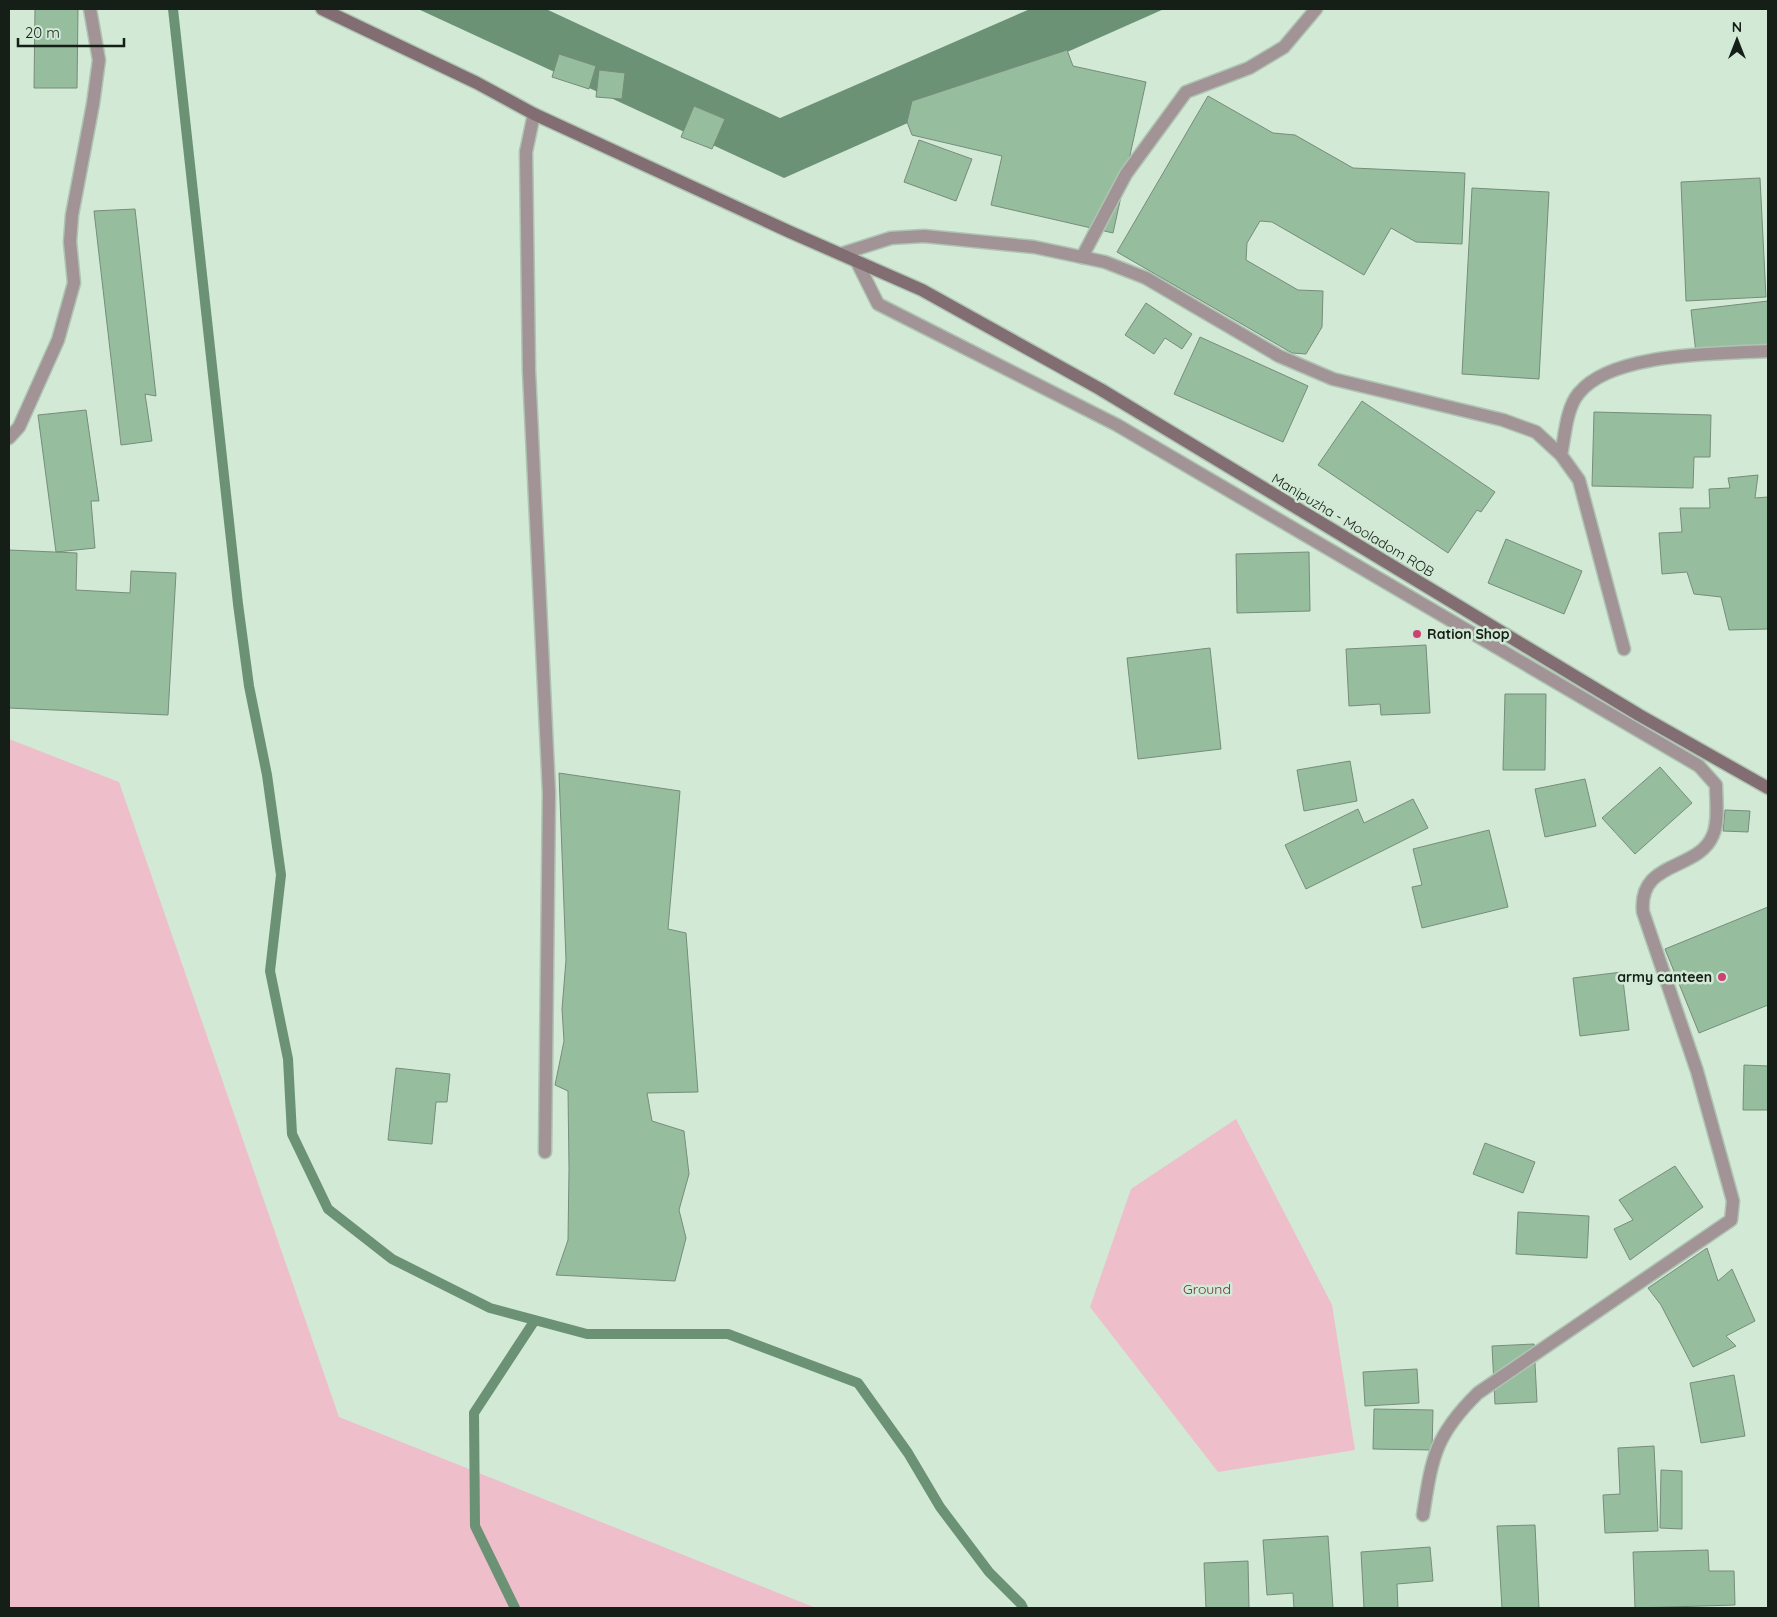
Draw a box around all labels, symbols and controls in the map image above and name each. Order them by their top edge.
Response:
scale bar [18,15,124,47]
north arrow [1712,15,1762,65]
text: N [1732,18,1742,36]
text: 20 m [25,23,60,42]
street label: Manipuzha - Mooladom ROB [1268,469,1438,581]
place label: Ration Shop [1427,625,1510,643]
marker: Ration Shop [1411,628,1423,640]
place label: army canteen [1617,968,1712,986]
marker: army canteen [1716,971,1728,983]
park label: Ground [1183,1280,1231,1298]

